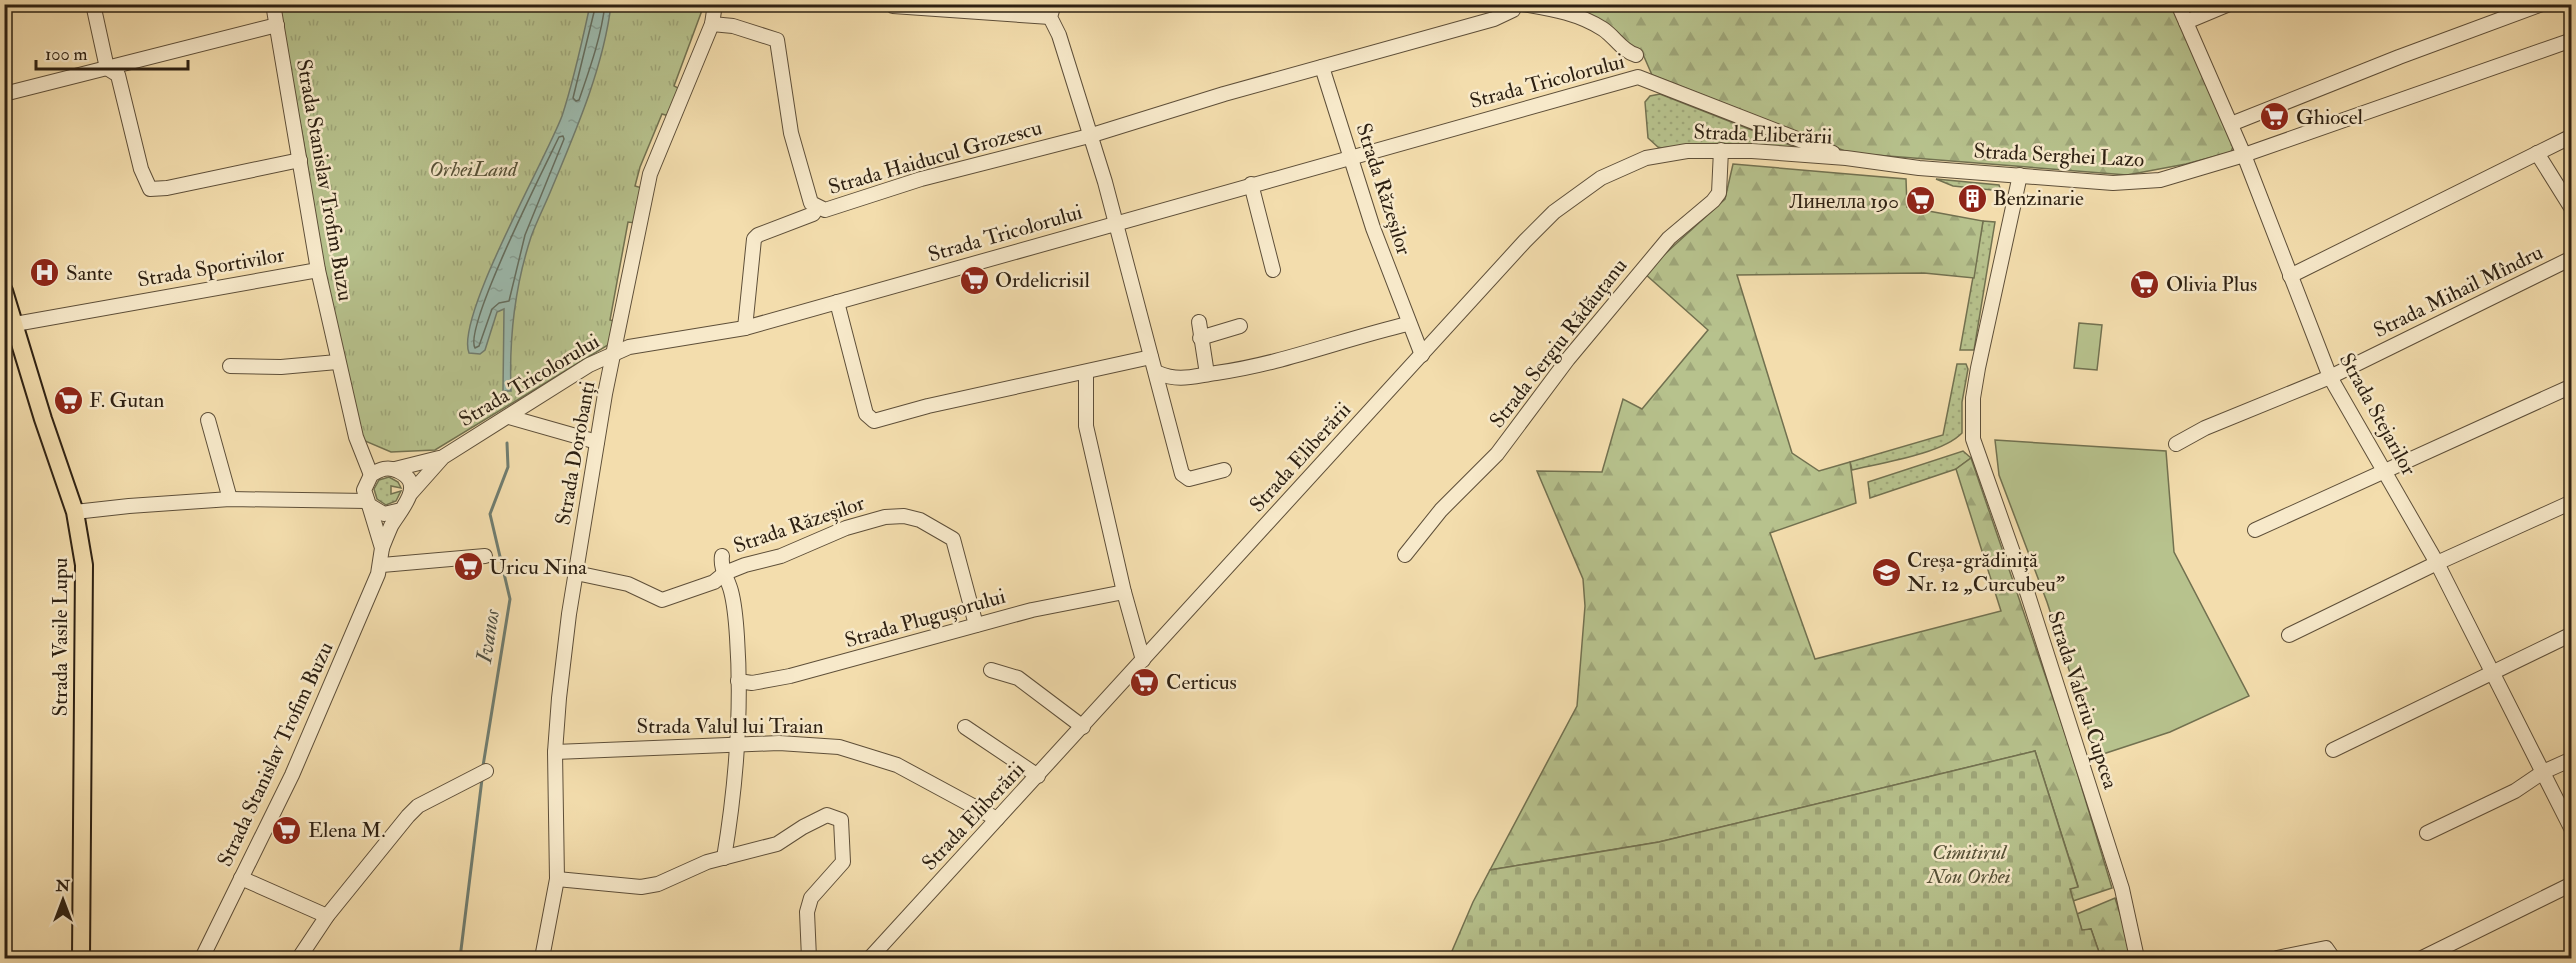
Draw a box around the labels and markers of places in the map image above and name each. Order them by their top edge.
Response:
supermarket icon: Ghiocel [2259,101,2291,133]
place label: Ghiocel [2296,104,2363,131]
building icon: Benzinarie [1956,182,1988,214]
supermarket icon: Линелла 190 [1904,185,1936,217]
place label: Benzinarie [1993,185,2084,212]
place label: Линелла 190 [1789,188,1899,215]
hospital icon: Sante [29,257,61,289]
place label: Sante [66,260,113,287]
supermarket icon: Ordelicrisil [958,264,990,296]
place label: Ordelicrisil [995,267,1090,294]
supermarket icon: Olivia Plus [2129,268,2161,300]
place label: Olivia Plus [2166,271,2257,298]
supermarket icon: F. Gutan [52,384,84,416]
place label: F. Gutan [89,387,164,414]
place label: Creșa-grădiniță Nr. 12 „Curcubeu” [1907,547,2065,598]
supermarket icon: Uricu Nina [452,551,484,583]
place label: Uricu Nina [489,554,587,581]
school or university icon: Creșa-grădiniță Nr. 12 „Curcubeu” [1870,556,1902,588]
supermarket icon: Certicus [1129,666,1161,698]
place label: Certicus [1166,669,1237,696]
supermarket icon: Elena M. [271,814,303,846]
place label: Elena M. [308,817,385,844]

